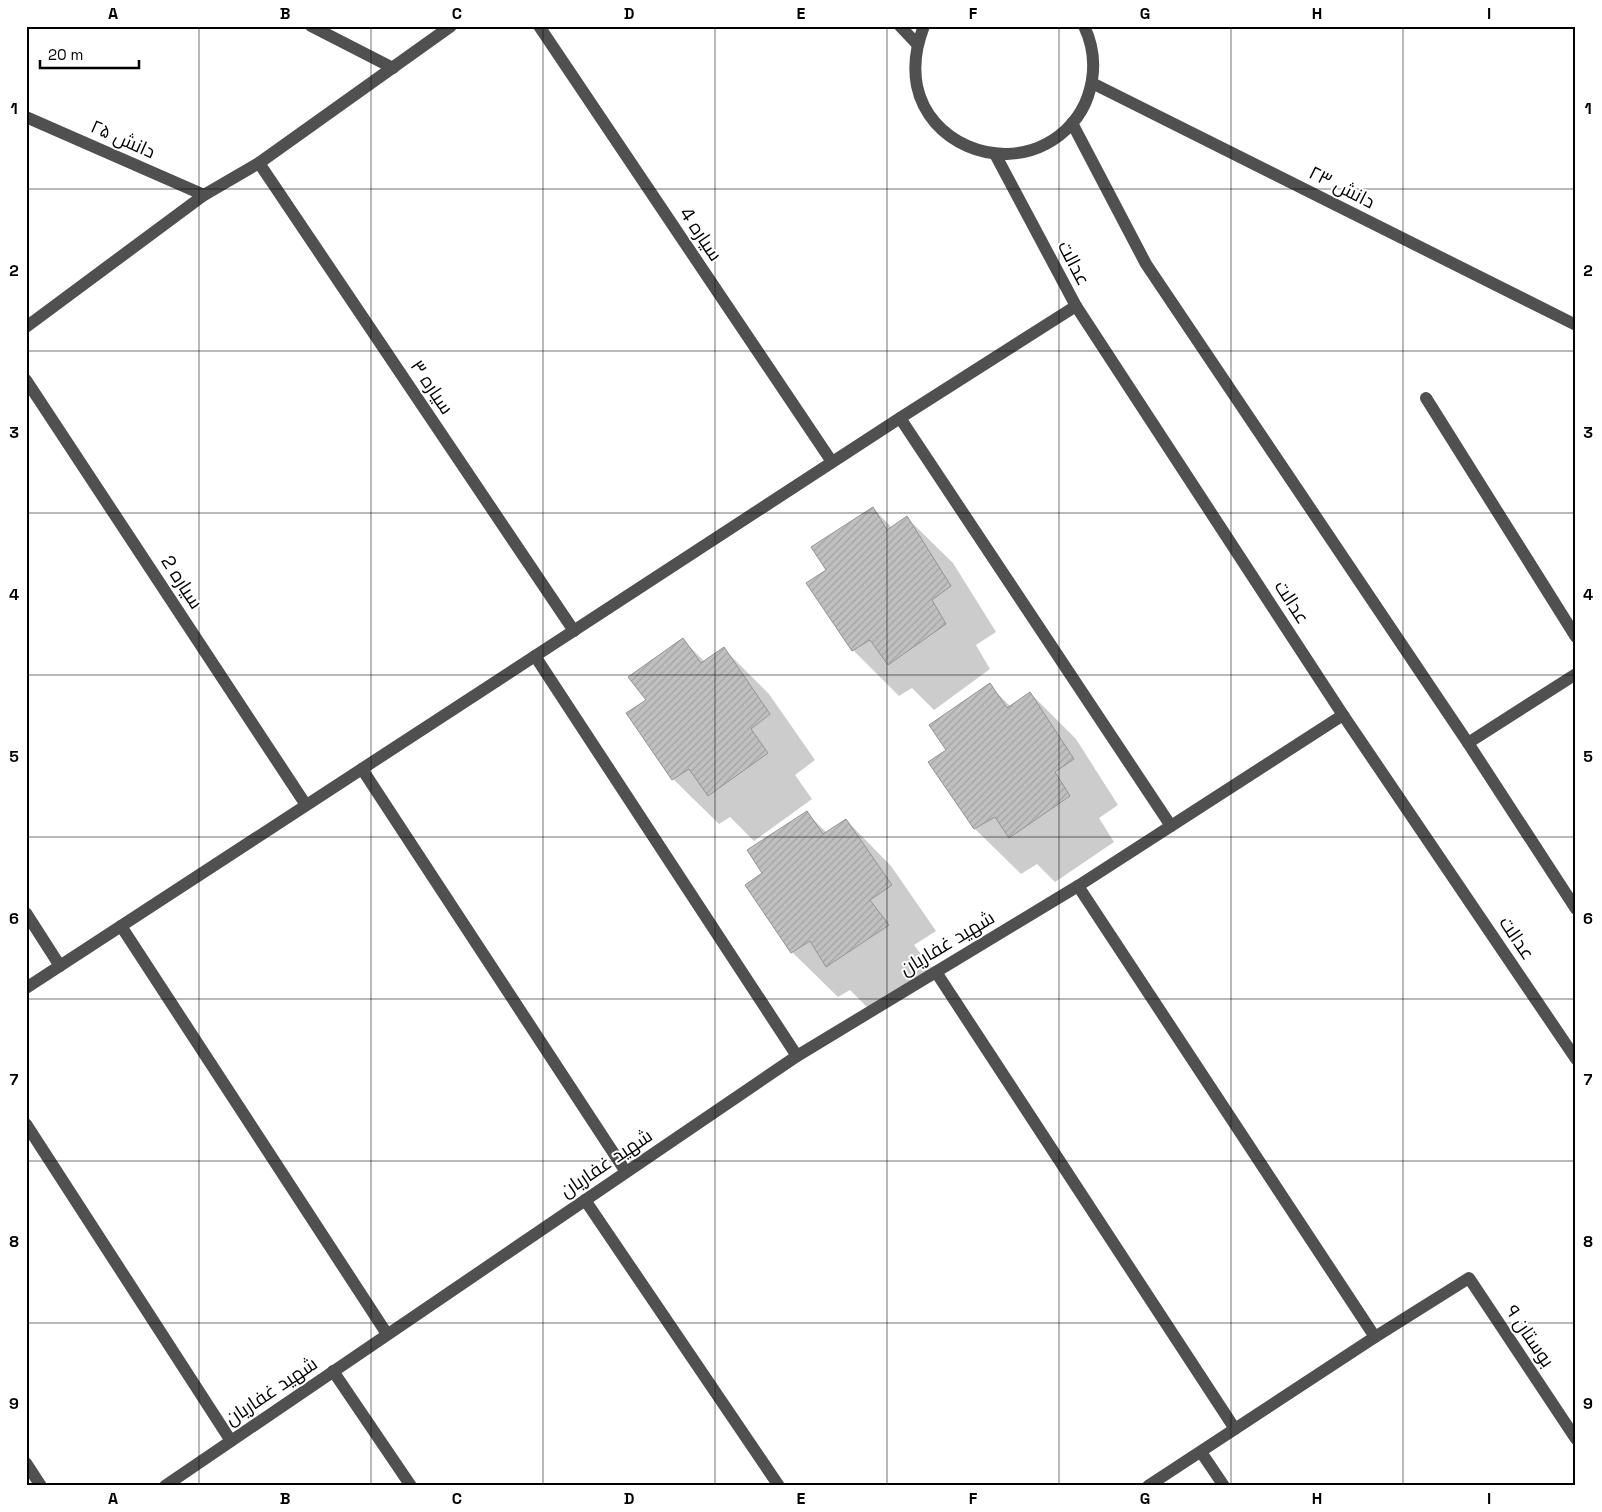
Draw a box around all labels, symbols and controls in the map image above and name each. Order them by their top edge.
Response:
text: A [108,3,118,24]
text: B [280,3,290,24]
text: C [452,3,462,24]
text: D [624,3,634,24]
text: E [797,3,806,24]
text: F [969,3,978,24]
text: G [1140,3,1150,24]
text: H [1312,3,1322,24]
text: I [1487,3,1491,24]
scale bar [40,38,139,70]
text: 20 m [48,45,83,64]
text: 1 [10,98,18,119]
text: 1 [1584,98,1592,119]
street label: دانش ۲۵ [87,114,159,164]
street label: دانش ۲۳ [1305,160,1379,214]
street label: سیاره 4 [674,202,728,266]
street label: عدالت [1052,236,1096,290]
text: 2 [9,260,19,281]
text: 2 [1583,260,1593,281]
street label: سیاره ۳ [405,355,459,419]
text: 3 [9,422,19,443]
text: 3 [1583,422,1593,443]
street label: سیاره 2 [155,550,209,614]
street label: عدالت [1269,575,1315,629]
text: 4 [9,584,19,605]
text: 4 [1583,584,1593,605]
text: 5 [9,746,19,767]
text: 5 [1583,746,1593,767]
street label: شهید غفاریان [895,905,999,981]
text: 6 [9,908,19,929]
text: 6 [1583,908,1593,929]
street label: عدالت [1493,911,1541,965]
text: 7 [10,1069,19,1090]
text: 7 [1584,1069,1593,1090]
street label: شهید غفاریان [555,1123,657,1203]
text: 8 [9,1231,19,1252]
text: 8 [1583,1231,1593,1252]
street label: بوستان ۹ [1500,1300,1560,1372]
street label: شهید غفاریان [220,1351,322,1431]
text: 9 [9,1393,19,1414]
text: 9 [1583,1393,1593,1414]
text: A [108,1488,118,1509]
text: B [280,1488,290,1509]
text: C [452,1488,462,1509]
text: D [624,1488,634,1509]
text: E [797,1488,806,1509]
text: F [969,1488,978,1509]
text: G [1140,1488,1150,1509]
text: H [1312,1488,1322,1509]
text: I [1487,1488,1491,1509]

